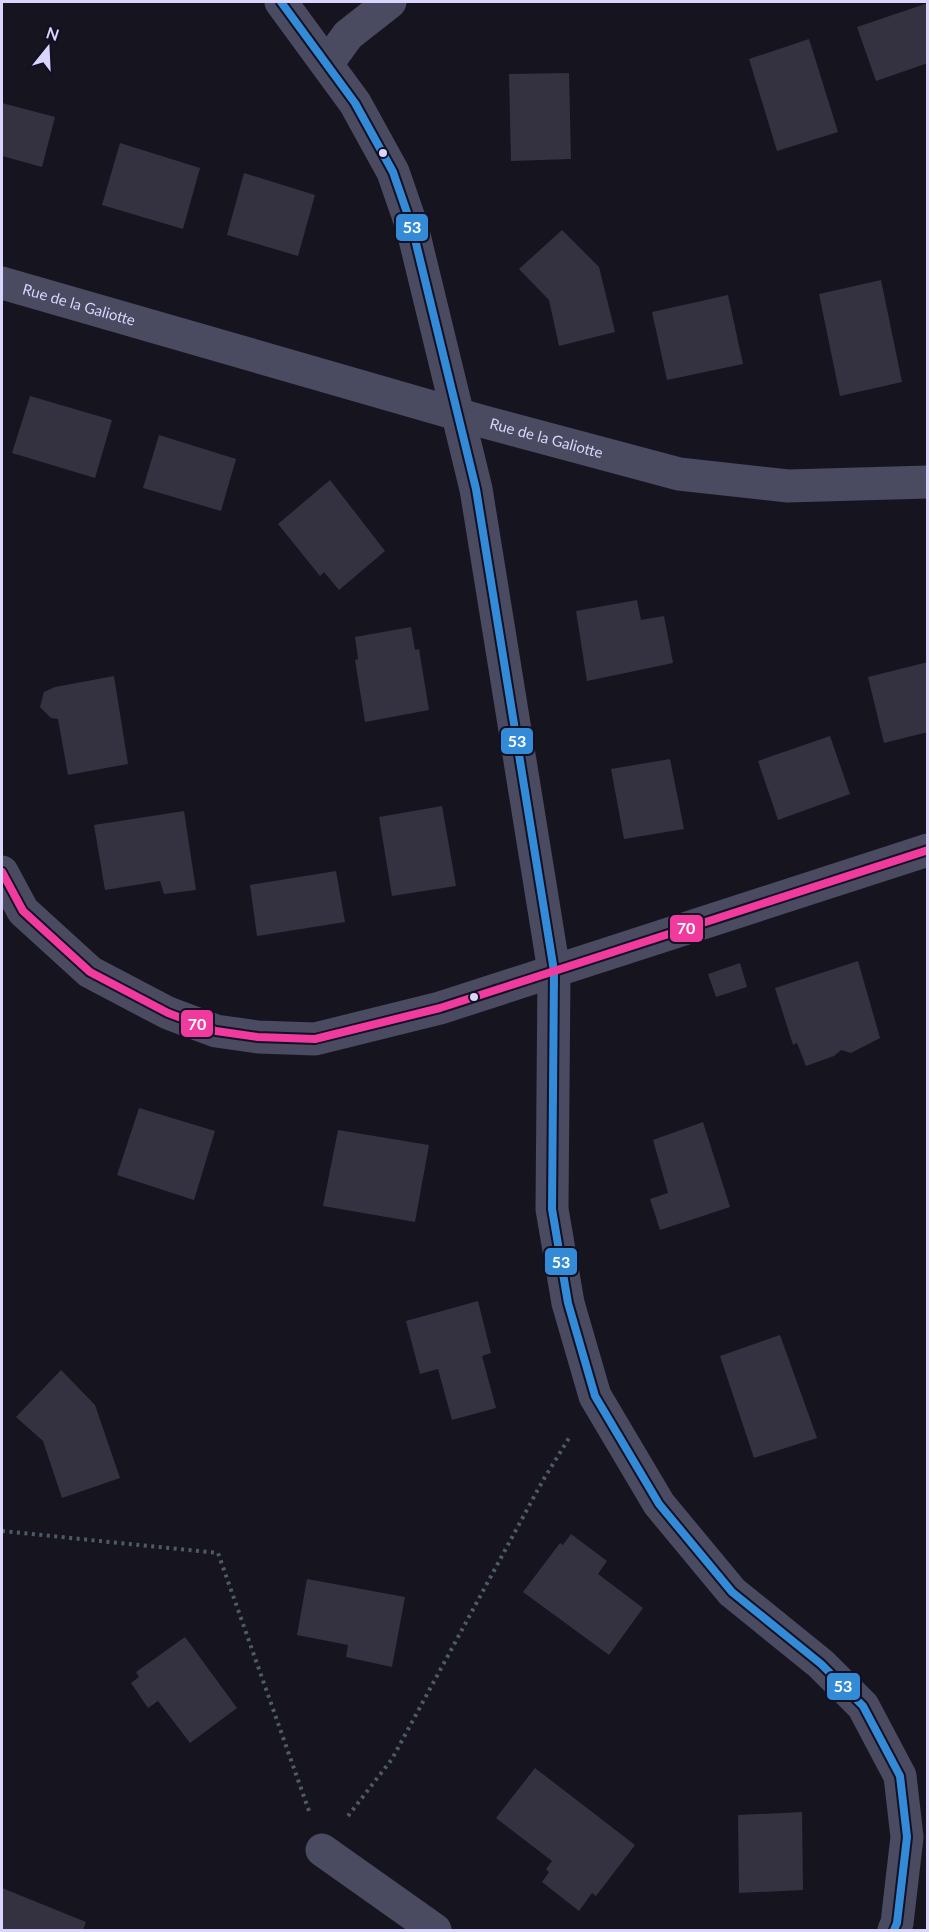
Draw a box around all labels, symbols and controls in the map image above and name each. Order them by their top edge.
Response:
north arrow [18,18,78,78]
text: N [44,22,62,44]
unlabelled marker [377,147,389,159]
line badge: 53 [395,213,429,242]
text: 53 [403,217,421,236]
street label: Rue de la Galiotte [21,279,138,329]
street label: Rue de la Galiotte [488,414,605,461]
line badge: 53 [500,727,534,755]
text: 53 [508,731,526,750]
line badge: 70 [669,914,704,943]
text: 70 [677,918,695,937]
unlabelled marker [468,991,480,1003]
line badge: 70 [180,1009,214,1038]
text: 70 [188,1014,206,1033]
line badge: 53 [544,1247,578,1276]
text: 53 [552,1252,570,1271]
line badge: 53 [826,1672,861,1701]
text: 53 [834,1676,852,1695]

